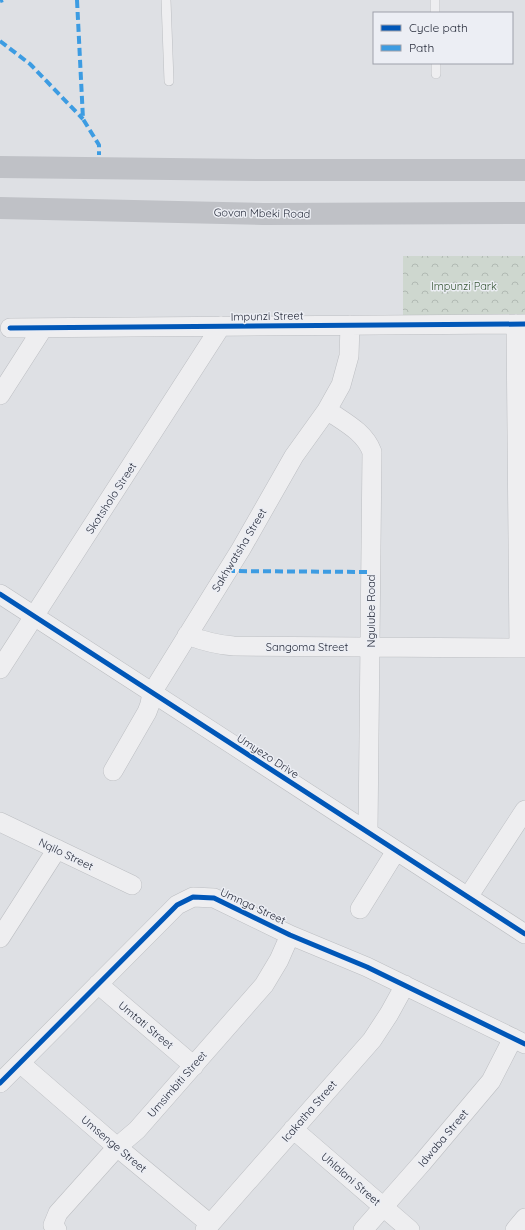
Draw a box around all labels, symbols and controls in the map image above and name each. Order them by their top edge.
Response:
legend [373,12,513,64]
text: Cycle path [409,20,468,35]
text: Path [409,40,434,55]
street label: Govan Mbeki Road [214,205,310,221]
park label: Impunzi Park [431,279,497,293]
street label: Impunzi Street [231,308,304,324]
street label: Skotsholo Street [83,459,140,536]
street label: Sakhwatsha Street [209,505,270,594]
street label: Ngulube Road [364,575,378,647]
street label: Sangoma Street [266,640,348,654]
street label: Umyezo Drive [234,731,302,781]
street label: Nqilo Street [36,835,96,873]
street label: Umnga Street [218,885,288,927]
street label: Umtati Street [116,998,177,1052]
street label: Umsimbiti Street [144,1048,210,1120]
street label: Icakatha Street [278,1077,340,1145]
street label: Idwaba Street [415,1106,471,1170]
street label: Umsenge Street [78,1112,150,1176]
street label: Uhlalani Street [318,1149,384,1209]

